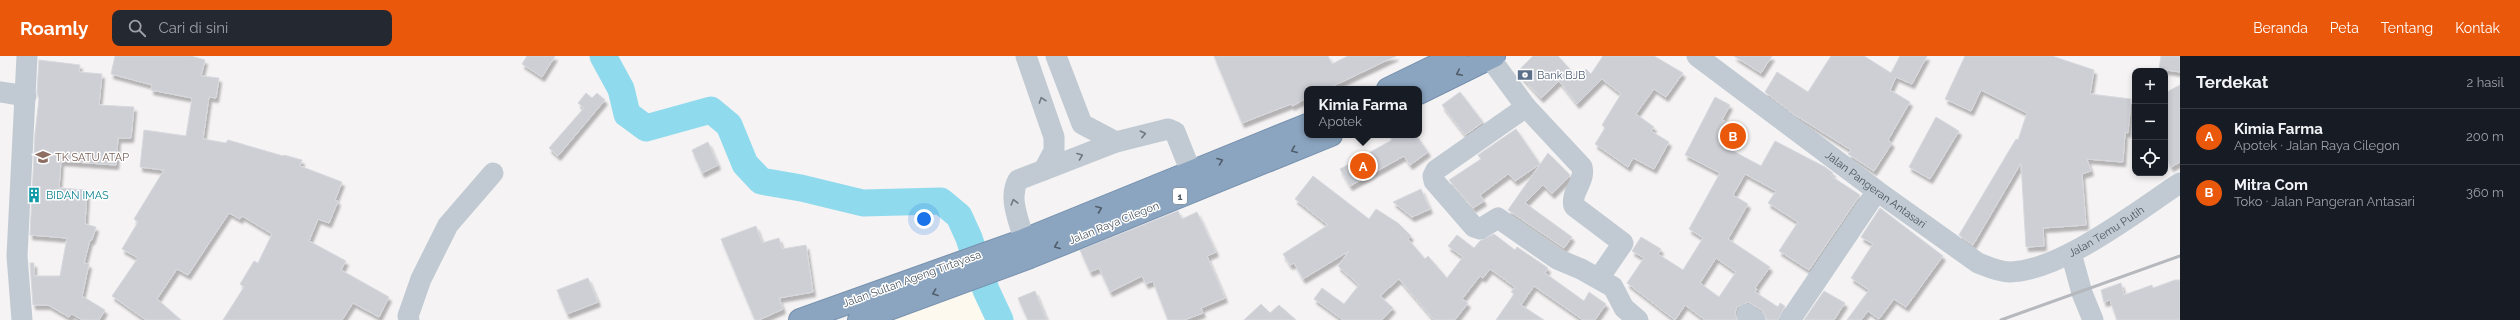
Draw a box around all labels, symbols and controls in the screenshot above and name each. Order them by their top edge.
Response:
search box [112,10,392,46]
text: Roamly [20,17,88,39]
icon: search [126,17,148,39]
text: Cari di sini [158,19,228,37]
text: Beranda [2253,20,2308,36]
text: Peta [2330,20,2359,36]
text: Tentang [2381,20,2433,36]
text: Kontak [2455,20,2500,36]
bank icon: Bank BJB [1516,66,1534,84]
one-way arrow [1455,68,1463,76]
map controls [2132,68,2168,176]
button: + [2132,68,2168,104]
place label: Bank BJB [1537,69,1585,82]
text: Terdekat [2196,72,2268,92]
text: 2 hasil [2467,75,2504,90]
popup [1304,86,1422,138]
text: Kimia Farma [1319,96,1407,114]
one-way arrow [1038,97,1046,104]
button: − [2132,104,2168,140]
text: Apotek [1319,114,1362,129]
text: Kimia Farma [2234,120,2323,138]
pin: B [1720,121,1746,151]
text: A [2205,129,2213,144]
text: 200 m [2466,129,2504,144]
one-way arrow [1139,130,1146,139]
text: Apotek · Jalan Raya Cilegon [2234,138,2400,153]
button: locate [2132,140,2168,176]
one-way arrow [1291,145,1298,153]
school or university icon: TK SATU ATAP [34,148,52,166]
street label: Jalan Pangeran Antasari [1823,148,1929,230]
place label: TK SATU ATAP [55,151,129,164]
pin: A [1350,151,1376,181]
one-way arrow [1077,153,1084,161]
one-way arrow [1216,157,1223,165]
text: Mitra Com [2234,176,2308,194]
text: B [2205,185,2213,200]
text: 360 m [2466,185,2504,200]
building icon: BIDAN IMAS [25,186,43,204]
road number: 1 [1173,188,1187,204]
place label: BIDAN IMAS [46,189,109,202]
text: Toko · Jalan Pangeran Antasari [2234,194,2415,209]
one-way arrow [1010,199,1019,206]
street label: Jalan Raya Cilegon [1067,199,1161,247]
street label: Jalan Temu Putih [2066,203,2146,260]
one-way arrow [1094,206,1102,214]
your location [914,209,934,229]
one-way arrow [1054,242,1061,250]
street label: Jalan Sultan Ageng Tirtayasa [841,248,983,310]
one-way arrow [932,288,939,296]

